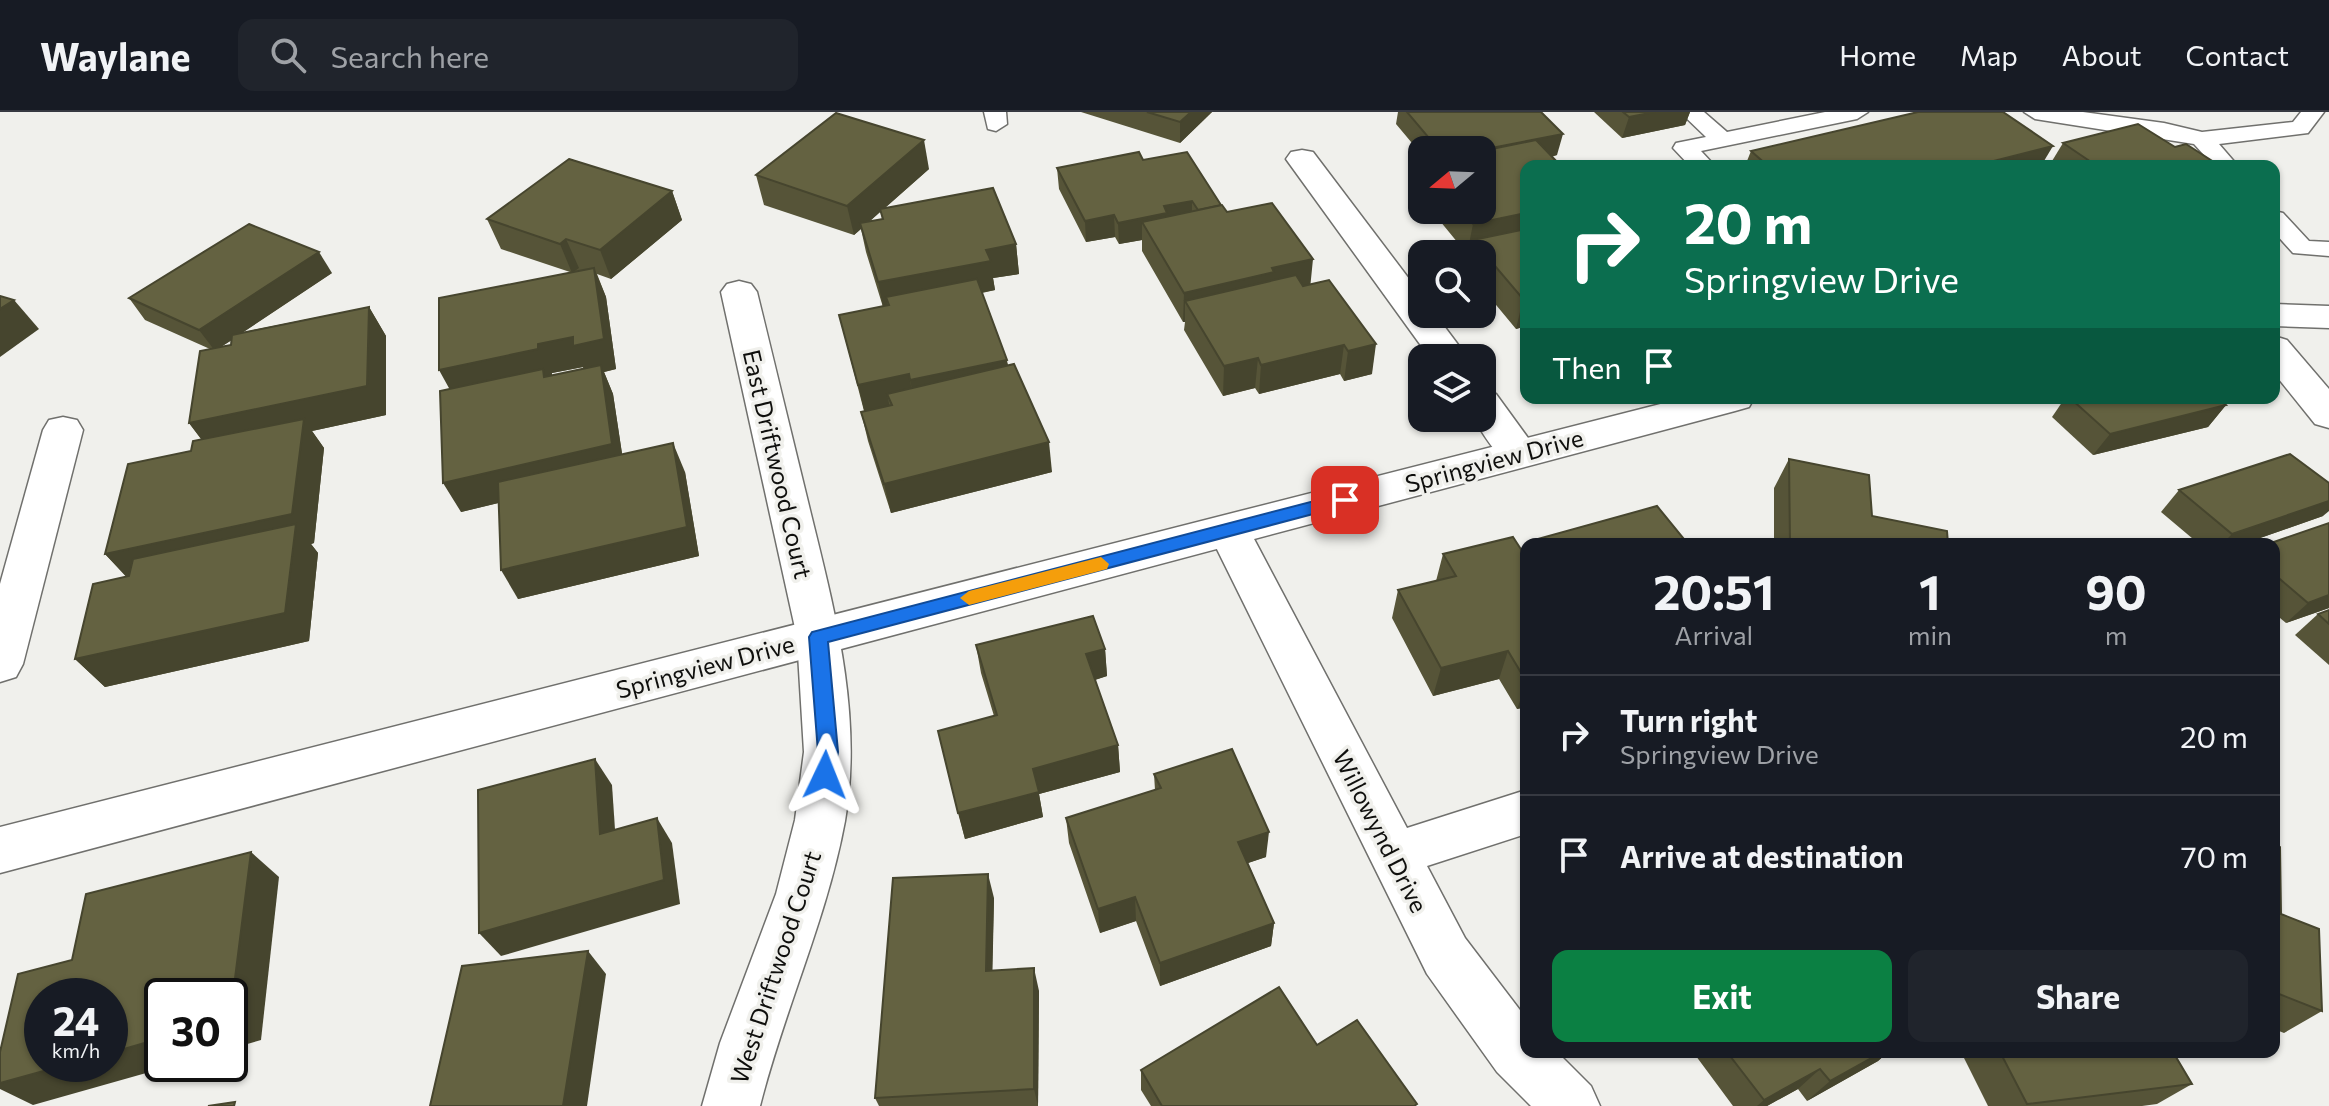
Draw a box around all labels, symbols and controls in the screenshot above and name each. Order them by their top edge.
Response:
search box [238,19,798,91]
text: Waylane [40,32,190,79]
icon: search [266,33,310,77]
text: Search here [330,37,489,74]
text: Home [1839,38,1916,72]
text: Map [1960,38,2018,72]
text: About [2062,38,2142,72]
text: Contact [2186,38,2289,72]
north arrow [1408,136,1496,224]
map controls [1408,136,1496,432]
text: 20 m [1684,187,1812,256]
icon: right [1552,192,1656,296]
button: search [1408,240,1496,328]
text: Springview Drive [1684,256,1959,300]
button: layers [1408,344,1496,432]
icon: arrive [1637,344,1681,388]
street label: East Driftwood Court [738,347,819,582]
text: Then [1552,348,1621,385]
street label: Springview Drive [1402,422,1586,498]
pin [1311,466,1379,534]
icon: arrive [1323,478,1367,522]
text: 20:51 [1653,561,1775,620]
text: 1 [1919,561,1941,620]
text: 90 [2085,561,2147,620]
text: Arrival [1675,619,1753,650]
text: min [1908,619,1952,650]
text: m [2105,619,2127,650]
street label: Springview Drive [613,628,797,704]
text: Turn right [1620,701,1757,738]
icon: right [1552,713,1596,757]
text: 20 m [2180,717,2248,754]
position arrow [783,733,867,817]
text: Springview Drive [1620,738,1819,769]
street label: Willowynd Drive [1328,745,1434,917]
icon: arrive [1552,833,1596,877]
text: Arrive at destination [1620,837,1904,874]
text: 70 m [2181,837,2248,874]
street label: West Driftwood Court [724,847,826,1087]
button: Exit [1552,950,1892,1042]
button: Share [1908,950,2248,1042]
speed limit sign: 30 [144,978,248,1082]
text: 24 [53,995,99,1044]
text: km/h [52,1038,100,1062]

